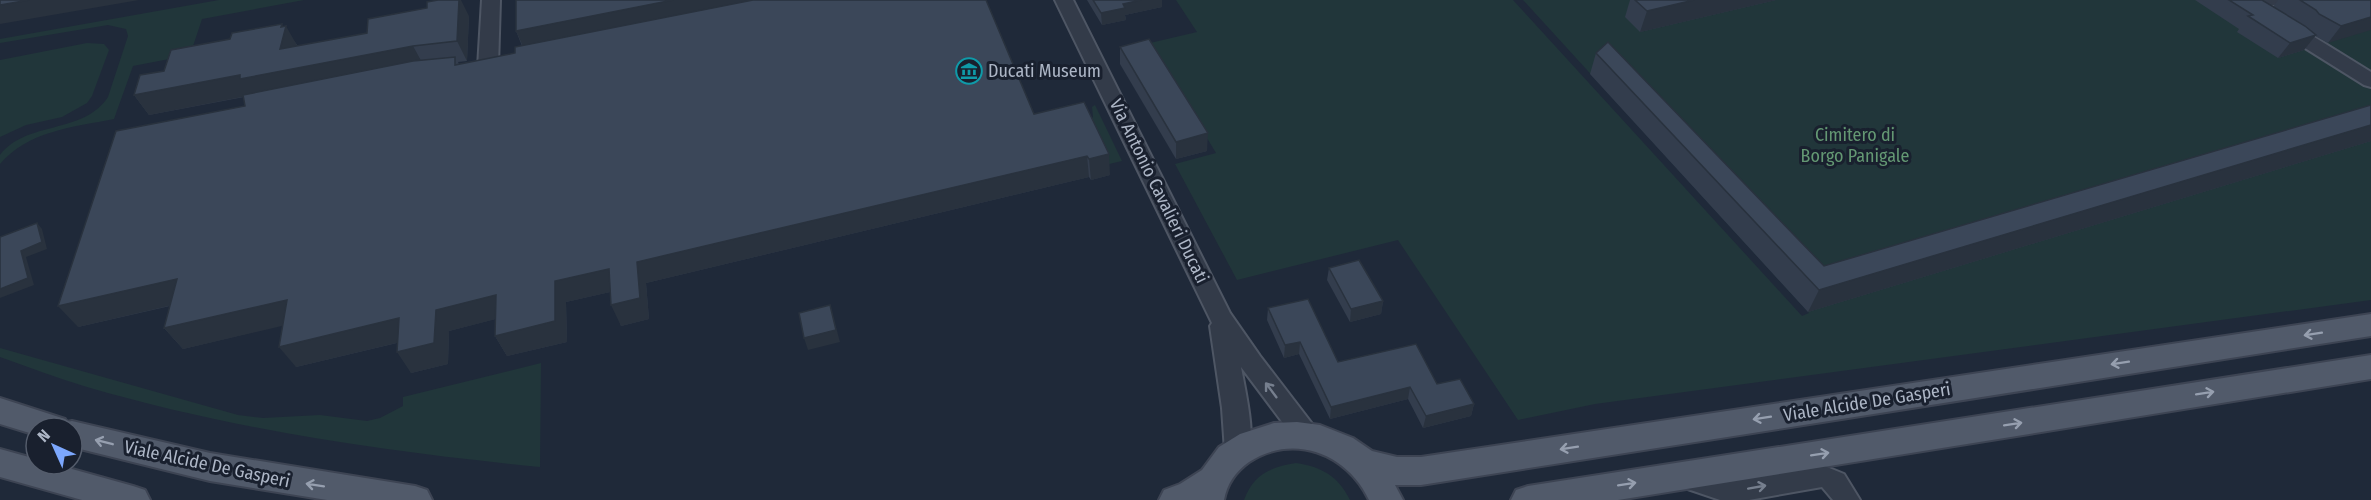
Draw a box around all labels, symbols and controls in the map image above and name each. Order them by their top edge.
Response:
museum icon: Ducati Museum [954,56,984,86]
place label: Ducati Museum [988,60,1101,82]
street label: Via Antonio Cavalieri Ducati [1105,95,1213,287]
park label: Cimitero di Borgo Panigale [1801,124,1910,167]
one-way arrow [2304,328,2324,339]
one-way arrow [2111,358,2131,369]
street label: Viale Alcide De Gasperi [1782,378,1952,426]
one-way arrow [1264,383,1277,399]
one-way arrow [2195,388,2215,399]
one-way arrow [1752,413,1772,424]
north arrow [24,416,84,476]
one-way arrow [2002,418,2022,429]
text: N [34,426,54,446]
one-way arrow [95,435,114,447]
street label: Viale Alcide De Gasperi [122,436,292,492]
one-way arrow [1560,443,1579,454]
one-way arrow [1810,448,1829,459]
one-way arrow [1617,479,1637,490]
one-way arrow [306,480,326,491]
one-way arrow [1747,481,1766,492]

